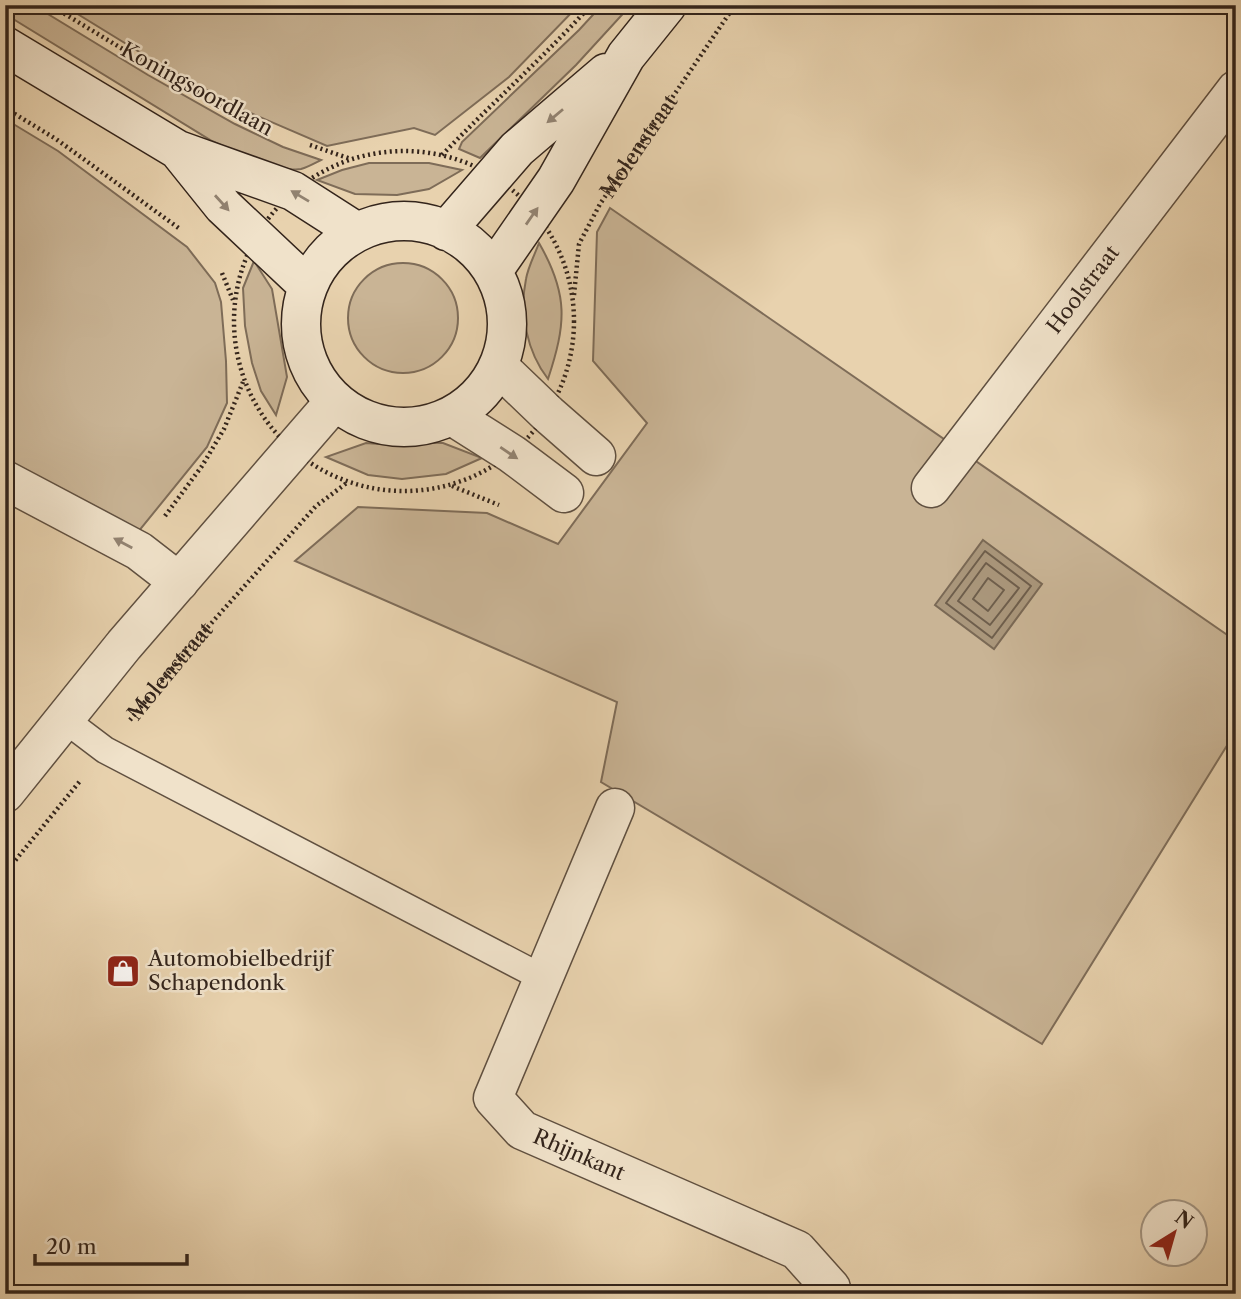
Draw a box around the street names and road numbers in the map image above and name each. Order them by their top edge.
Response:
street label: Koningsoordlaan [117,36,278,141]
street label: Molenstraat [595,89,683,203]
street label: Hoolstraat [1041,240,1125,338]
street label: Molenstraat [122,617,218,725]
street label: Rhijnkant [530,1123,629,1186]

